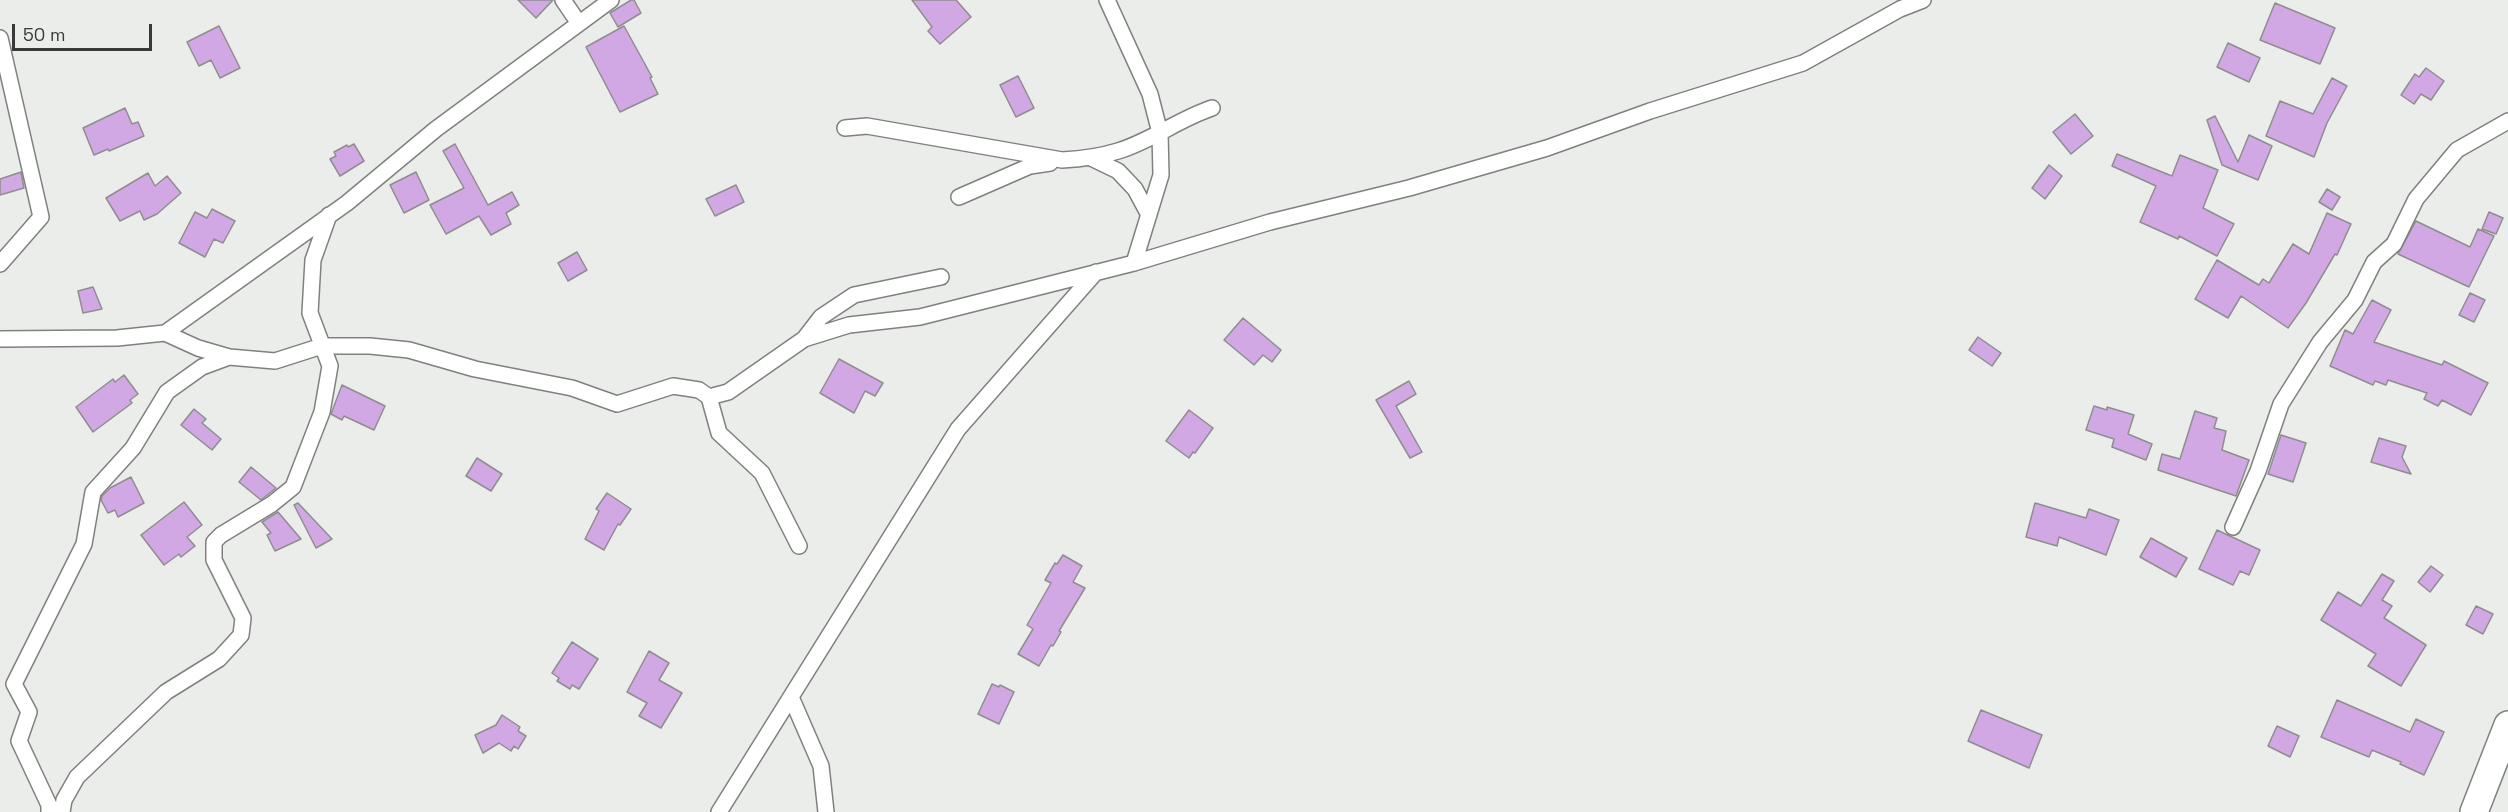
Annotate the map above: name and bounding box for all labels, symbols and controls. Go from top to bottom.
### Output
scale bar [15,12,154,50]
text: 50 m [23,23,65,46]

